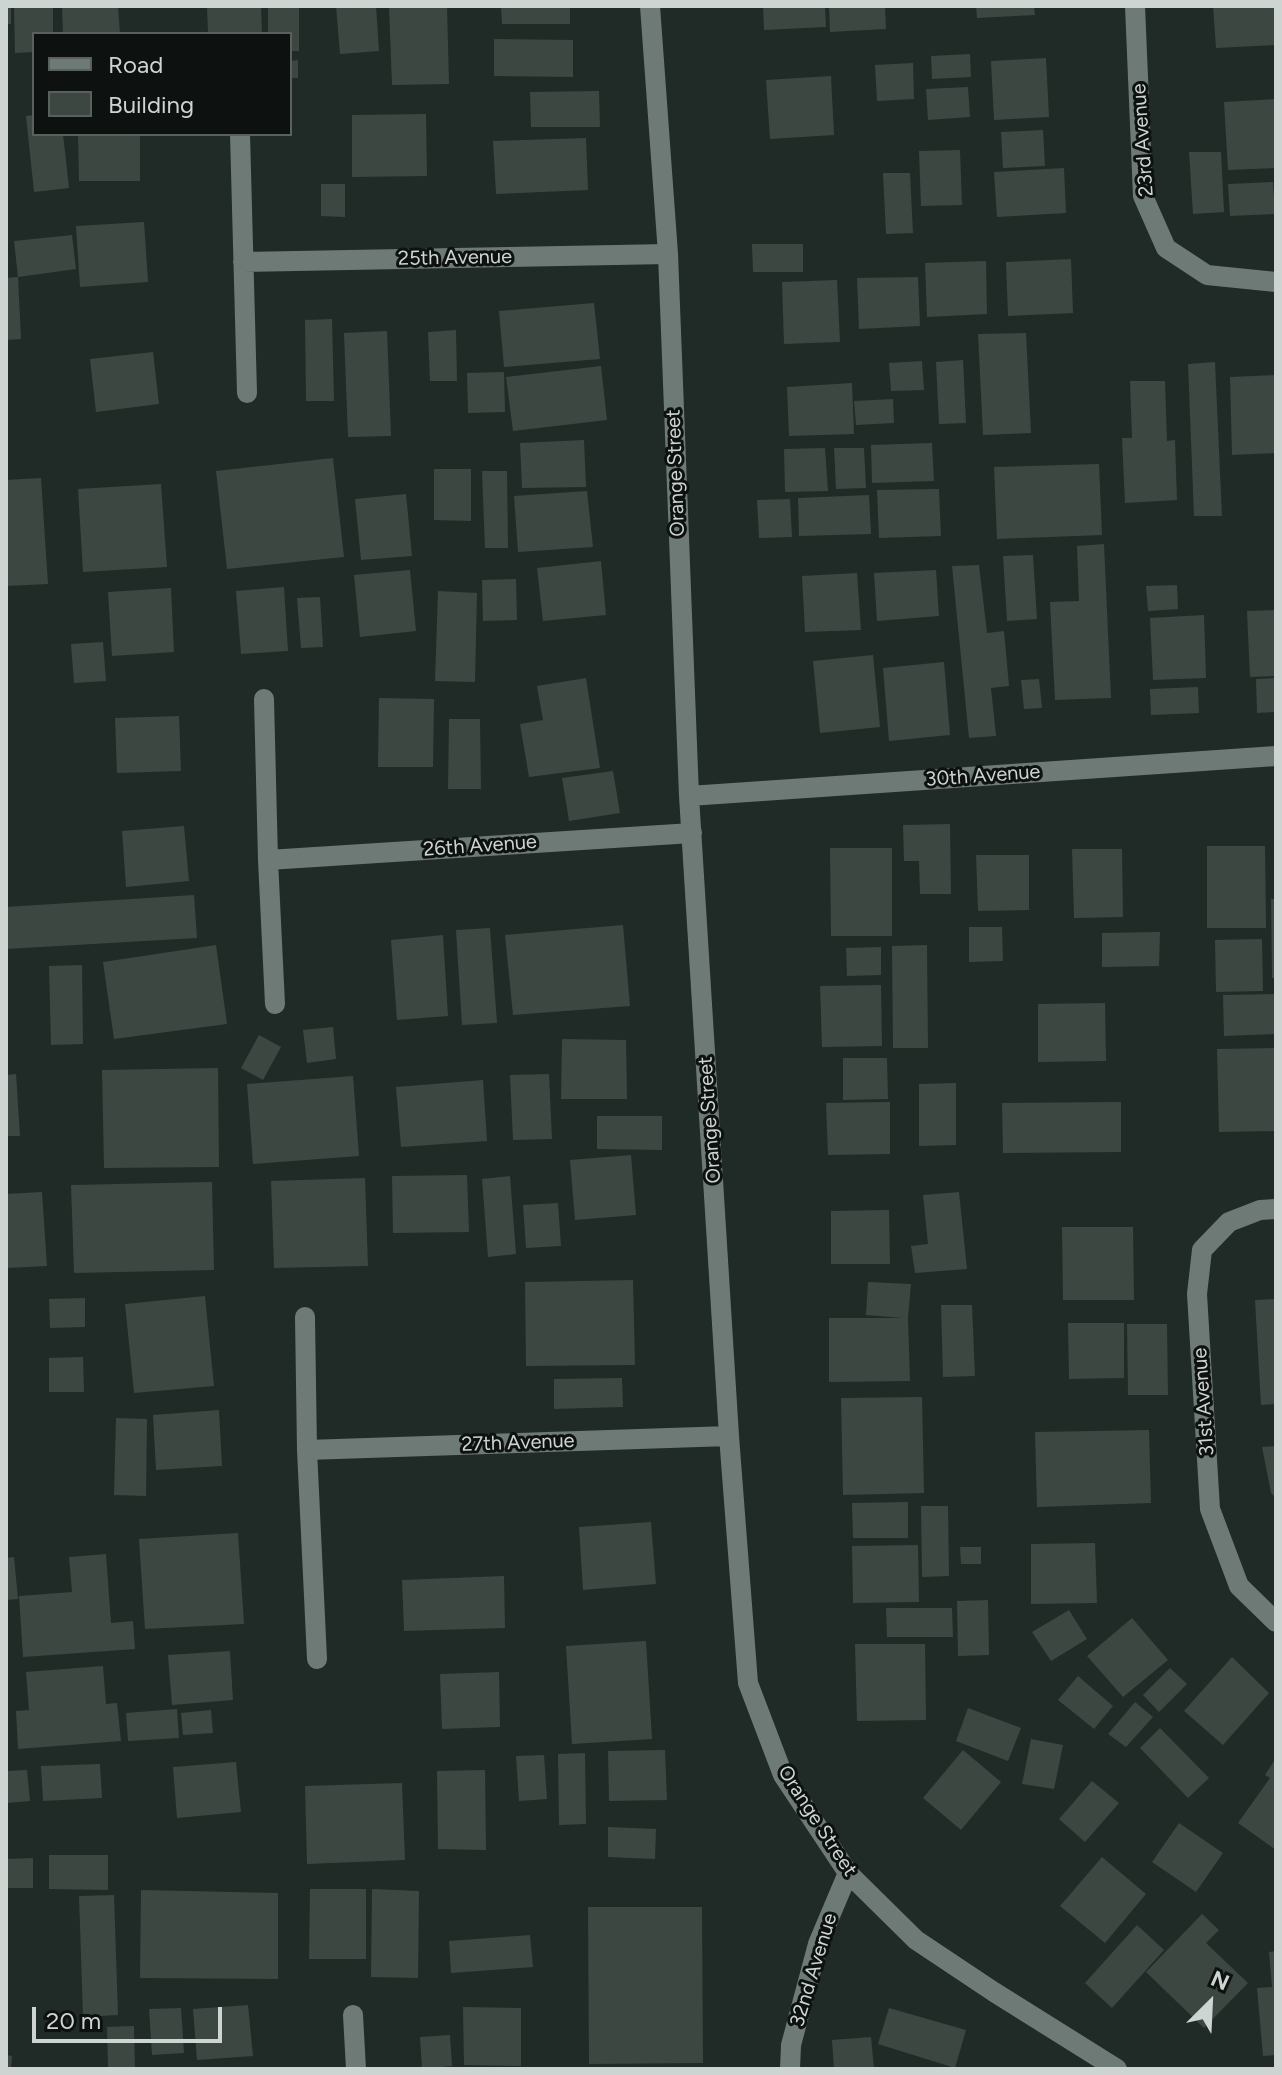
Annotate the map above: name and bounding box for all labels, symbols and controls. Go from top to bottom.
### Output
legend [32,32,292,136]
text: Road [108,50,163,79]
street label: 23rd Avenue [1127,83,1159,197]
text: Building [108,90,194,119]
street label: 25th Avenue [398,245,512,271]
street label: Orange Street [662,409,690,537]
street label: 30th Avenue [925,760,1041,792]
street label: 26th Avenue [422,830,538,862]
street label: Orange Street [694,1056,726,1184]
street label: 31st Avenue [1188,1347,1220,1457]
street label: 27th Avenue [461,1429,575,1457]
street label: Orange Street [772,1761,862,1881]
street label: 32nd Avenue [785,1910,843,2030]
north arrow [1170,1963,1250,2043]
text: N [1207,1965,1233,1996]
scale bar [36,1991,226,2041]
text: 20 m [46,2006,101,2035]

